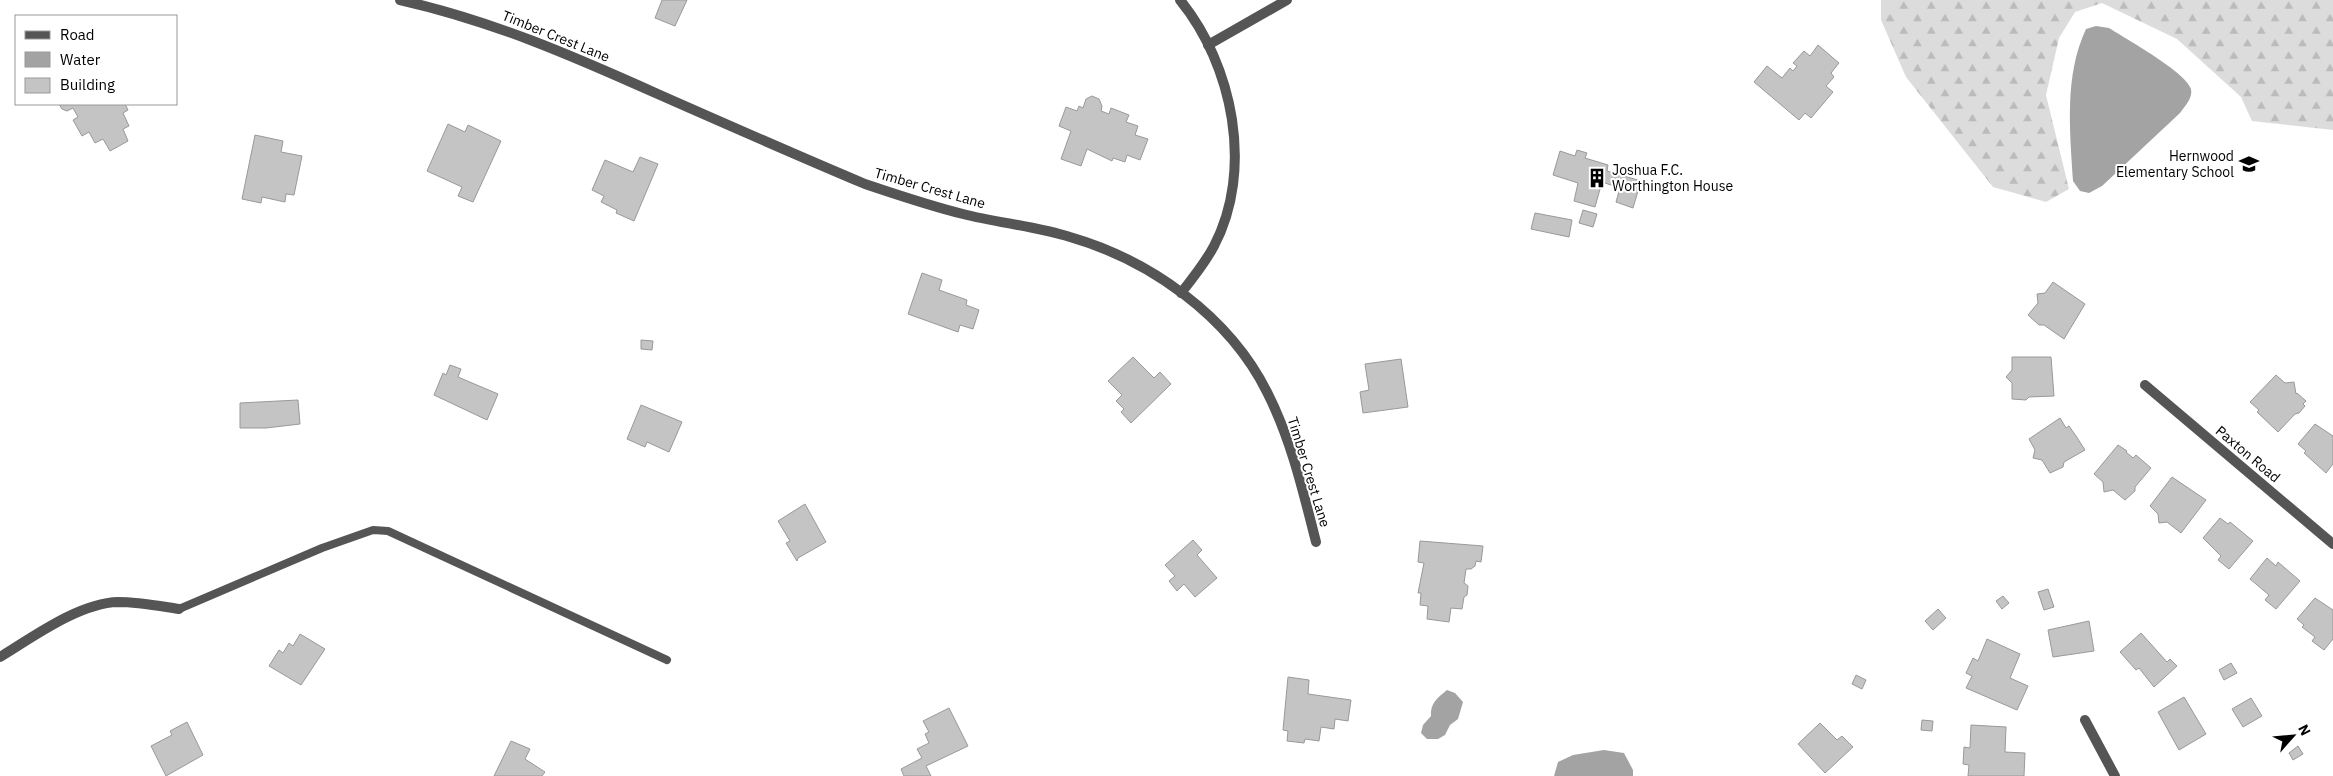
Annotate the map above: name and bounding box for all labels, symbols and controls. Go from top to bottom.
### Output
street label: Timber Crest Lane [500,6,613,66]
legend [15,15,178,105]
text: Road [60,25,95,44]
text: Water [60,50,101,69]
text: Building [60,75,115,94]
place label: Hernwood Elementary School [2116,147,2234,181]
school or university icon: Hernwood Elementary School [2238,153,2260,175]
place label: Joshua F.C. Worthington House [1612,161,1733,195]
street label: Timber Crest Lane [872,164,988,213]
building icon: Joshua F.C. Worthington House [1586,167,1608,189]
street label: Timber Crest Lane [1284,415,1334,530]
street label: Paxton Road [2212,422,2284,486]
north arrow [2268,711,2318,761]
text: N [2294,721,2315,739]

